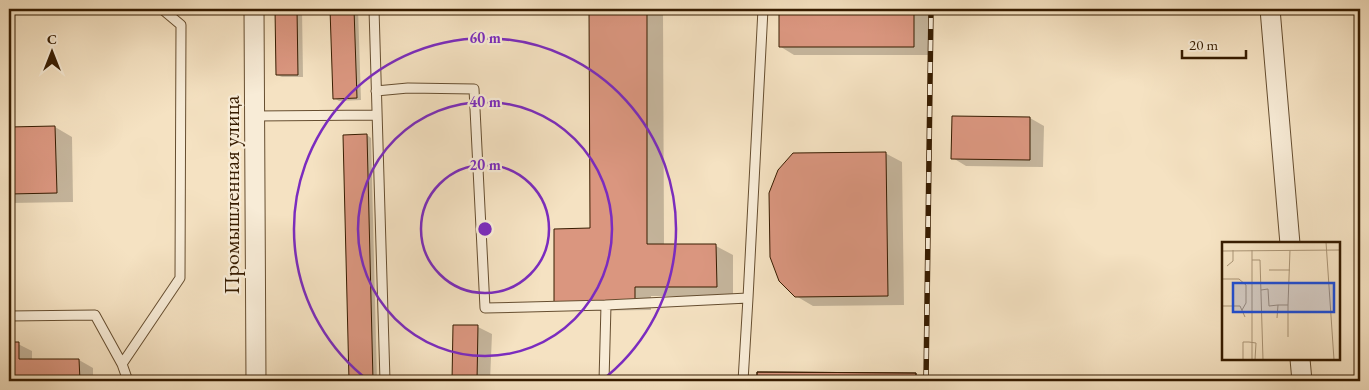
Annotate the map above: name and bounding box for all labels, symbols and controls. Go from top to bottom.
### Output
north arrow [28,28,78,78]
text: 60 m [469,28,501,47]
scale bar [1182,28,1245,60]
text: С [47,30,57,48]
text: 20 m [1189,35,1218,54]
text: 40 m [469,92,501,111]
street label: Промышленная улица [217,95,246,295]
text: 20 m [469,155,501,174]
centre of rings [476,220,494,238]
inset map [1222,242,1339,360]

